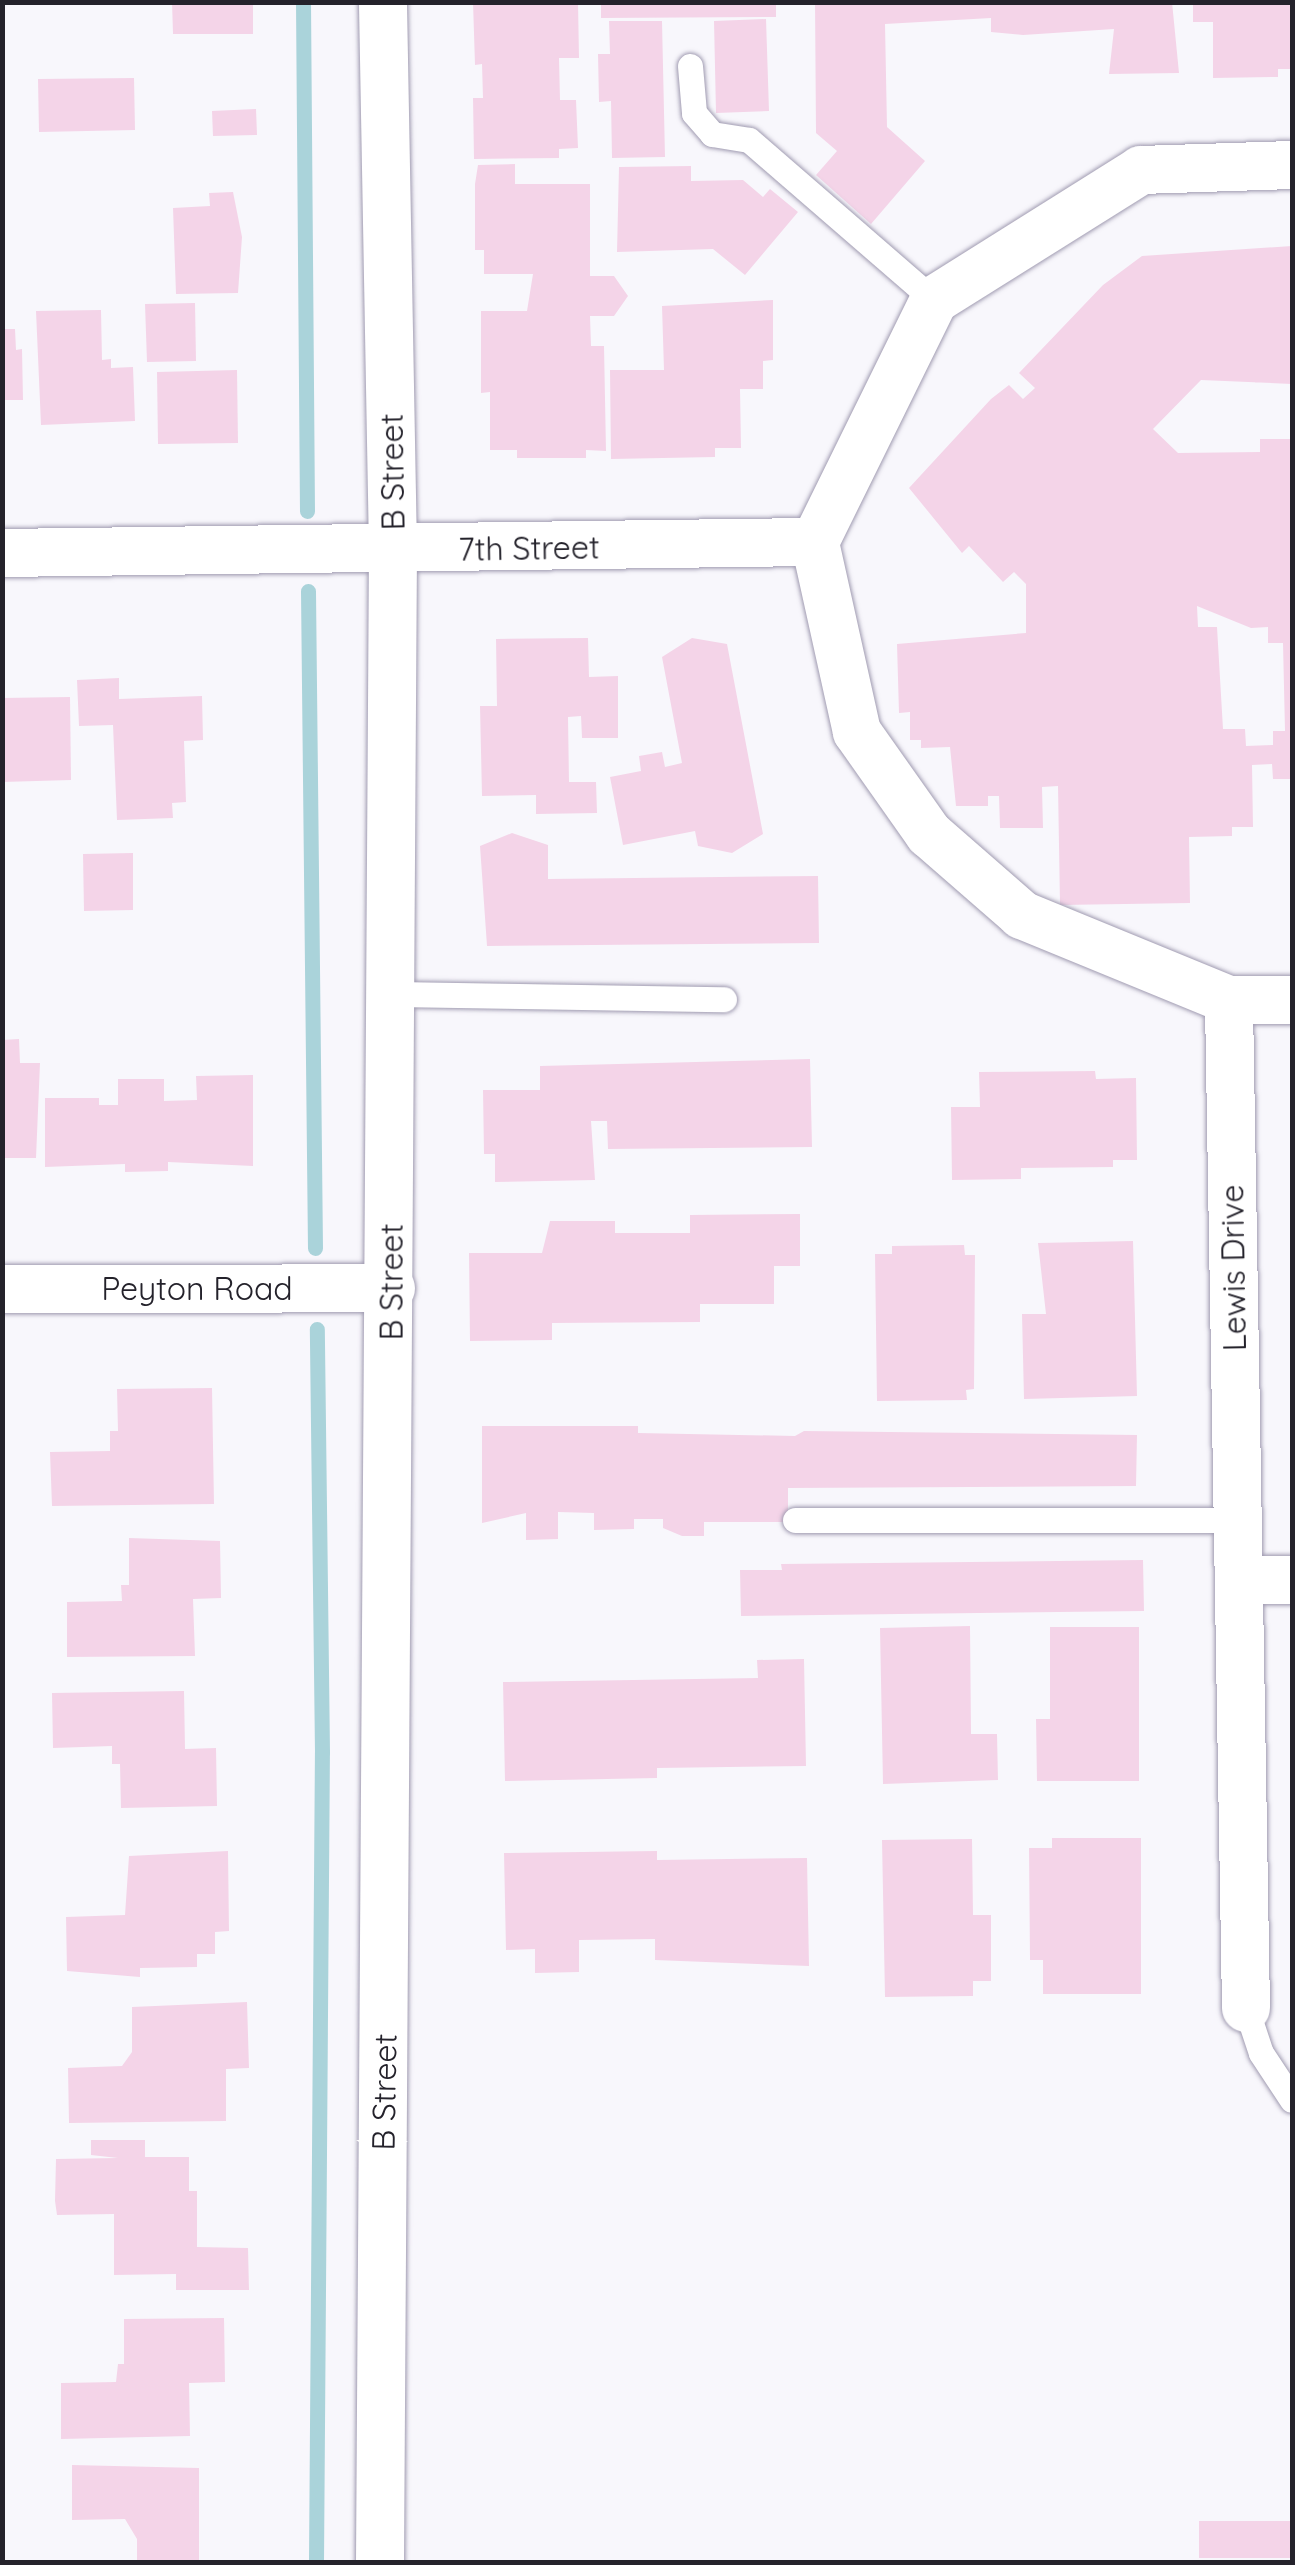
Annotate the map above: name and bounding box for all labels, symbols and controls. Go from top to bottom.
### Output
street label: B Street [372,413,412,531]
street label: 7th Street [458,528,600,568]
street label: Lewis Drive [1212,1184,1254,1352]
street label: B Street [372,1223,410,1341]
street label: Peyton Road [101,1269,293,1307]
street label: B Street [364,2033,404,2151]

